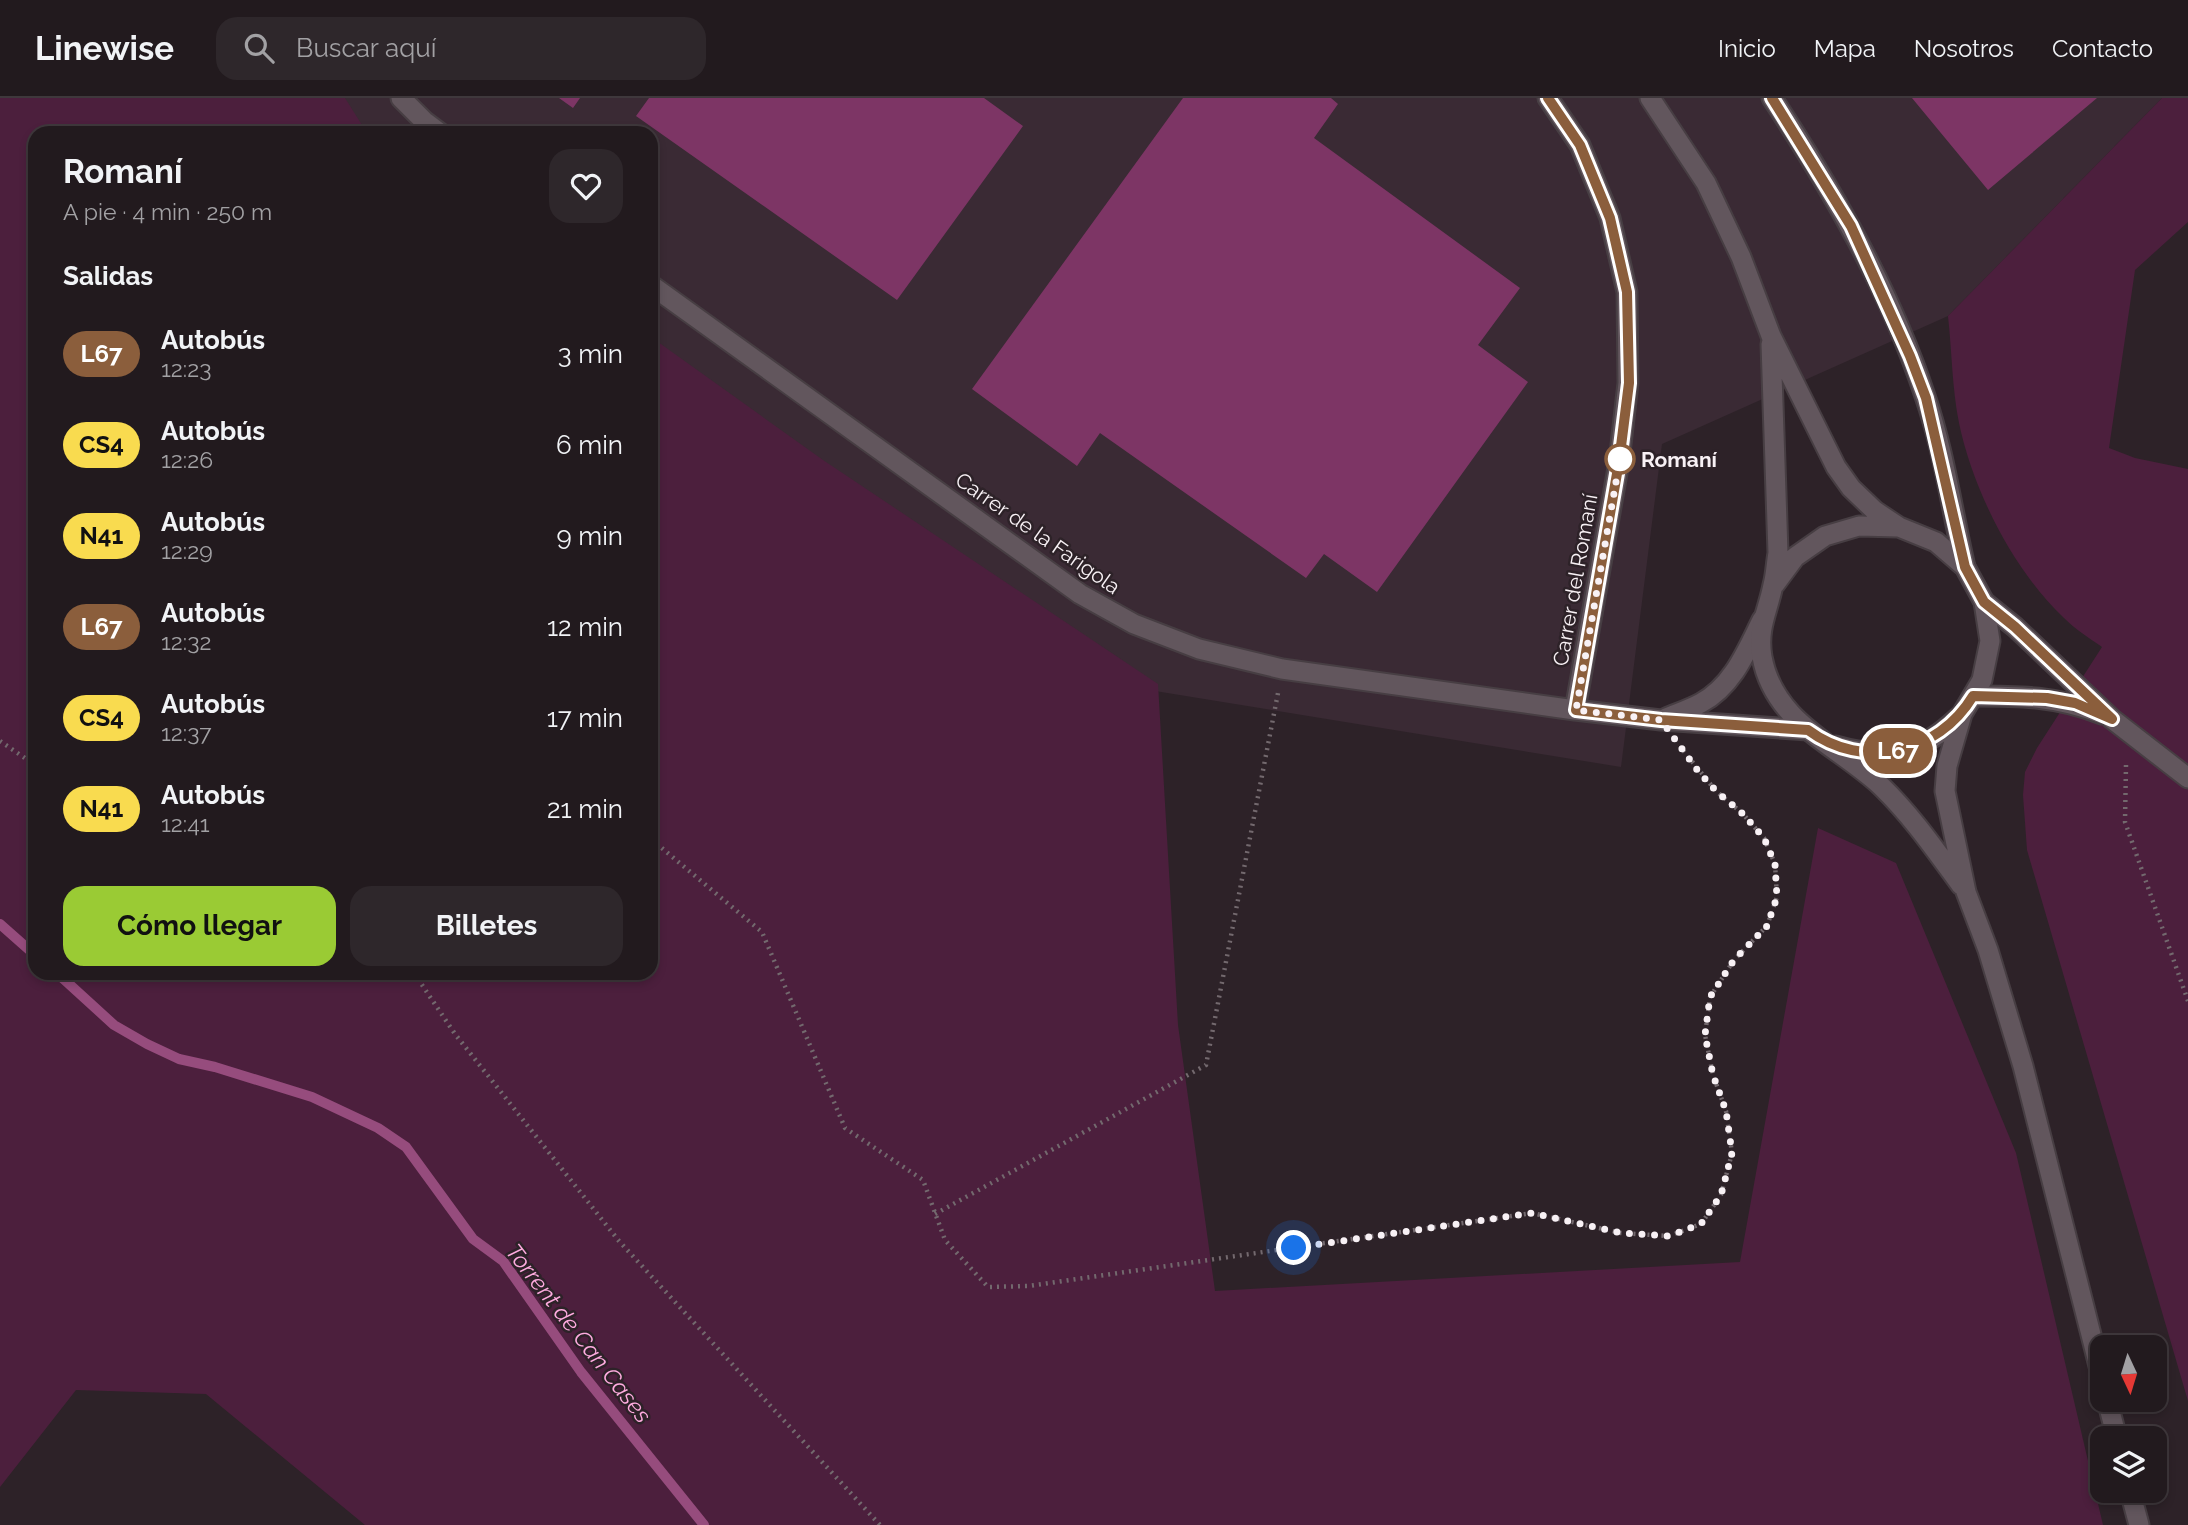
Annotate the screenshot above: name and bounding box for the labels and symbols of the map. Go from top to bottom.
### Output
marker: Romaní [1605,444,1635,474]
place label: Romaní [1641,447,1718,472]
street label: Carrer de la Farigola [951,467,1125,599]
street label: Carrer del Romaní [1548,492,1602,668]
line badge: L67 [1858,728,1938,774]
your location [1276,1230,1311,1265]
water label: Torrent de Can Cases [501,1238,657,1428]
north arrow [2090,1335,2166,1412]

